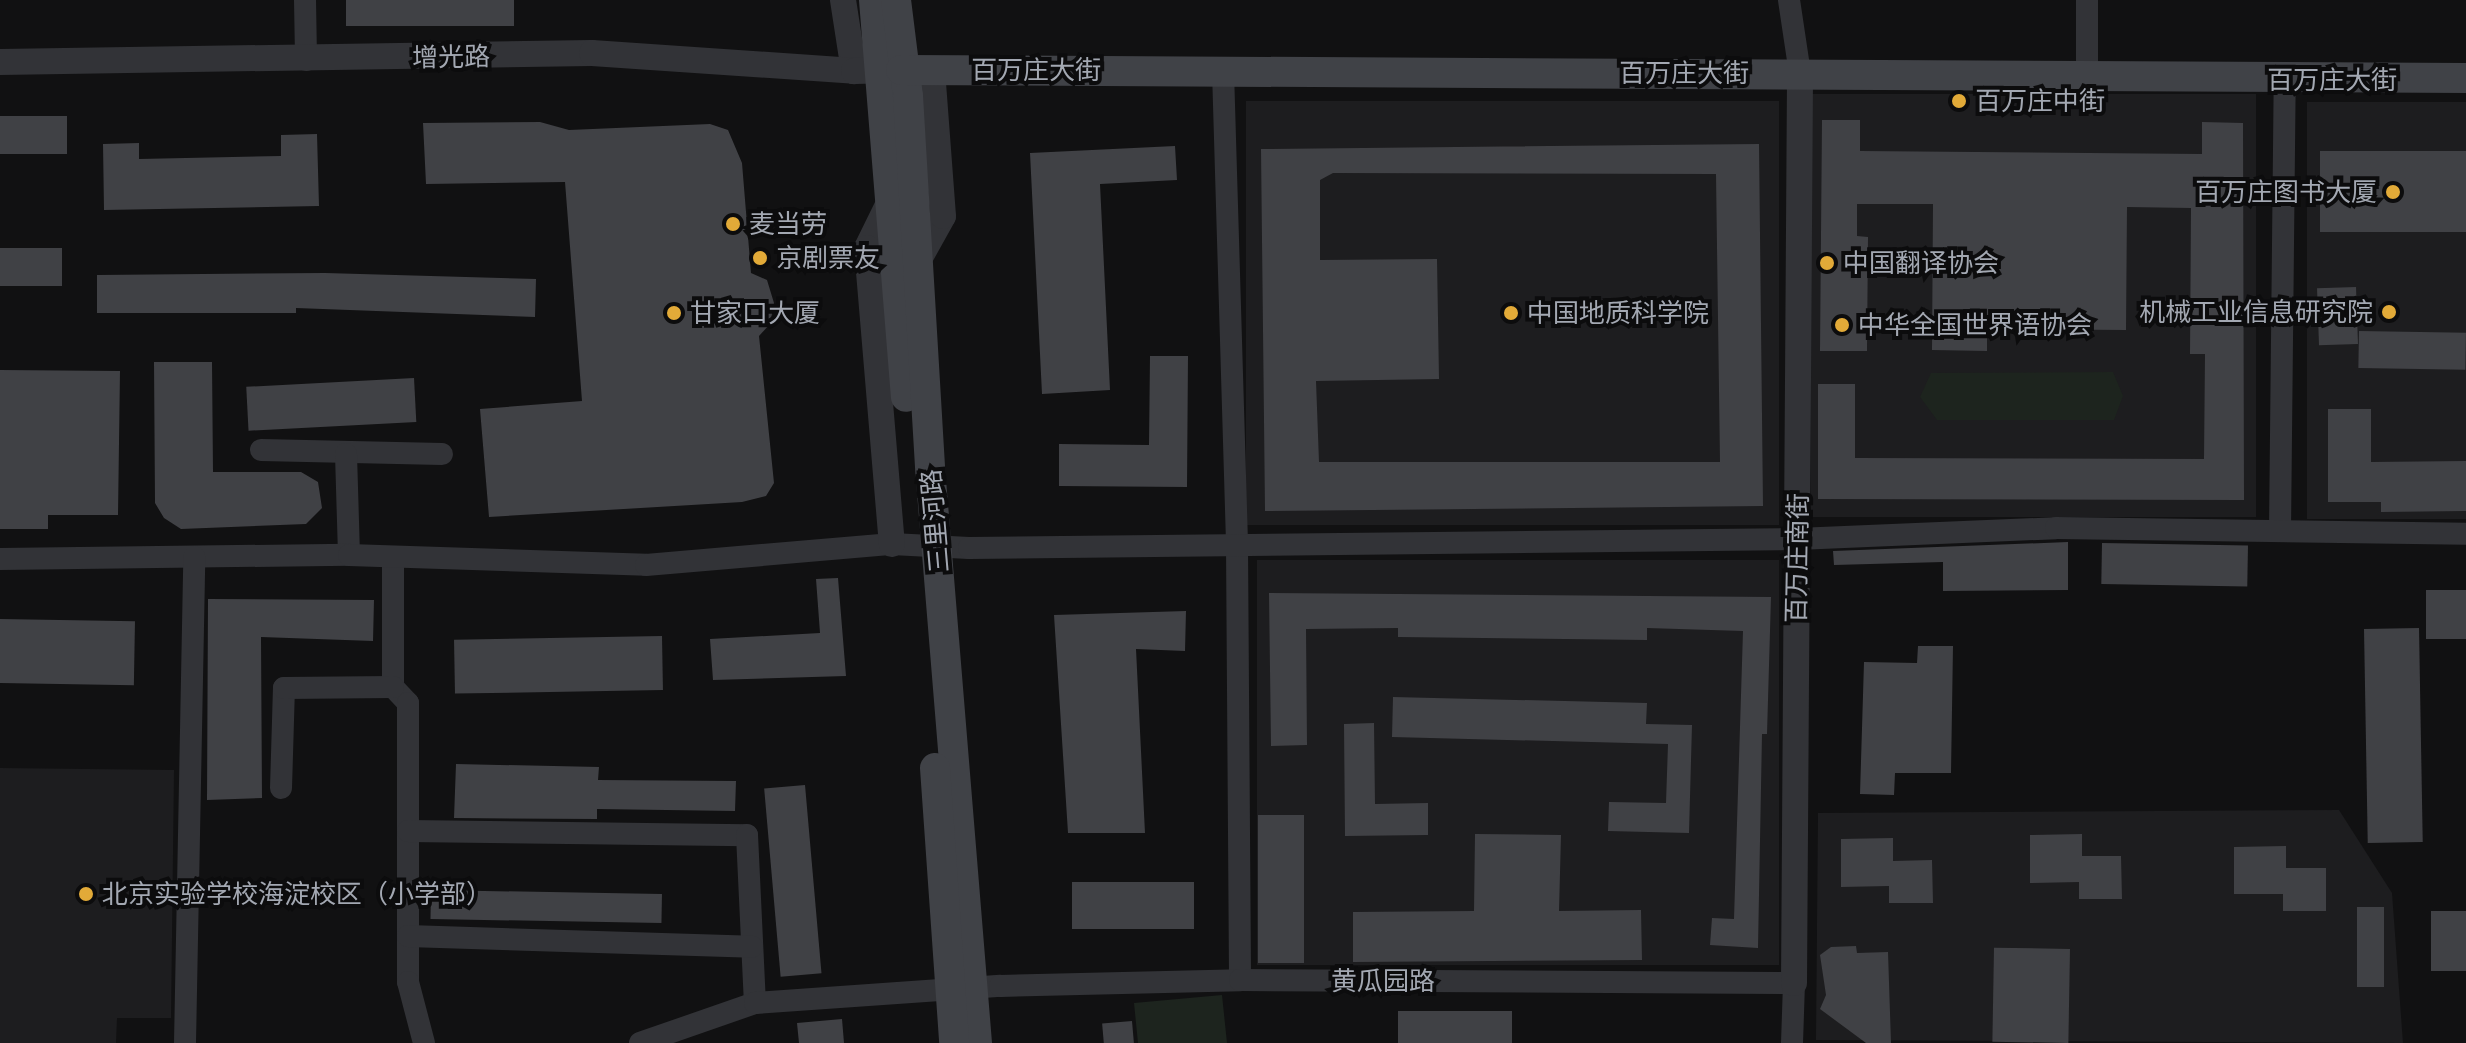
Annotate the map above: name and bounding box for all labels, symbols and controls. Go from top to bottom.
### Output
street label: 增光路 [412,41,490,73]
street label: 百万庄大街 [971,54,1101,86]
street label: 百万庄大街 [1619,57,1749,89]
street label: 百万庄大街 [2267,64,2397,96]
place label: 百万庄中街 [1975,85,2105,117]
marker: 百万庄中街 [1950,92,1968,110]
place label: 百万庄图书大厦 [2195,176,2377,208]
marker: 百万庄图书大厦 [2384,183,2402,201]
place label: 麦当劳 [749,208,827,240]
marker: 麦当劳 [724,215,742,233]
place label: 京剧票友 [776,242,880,274]
place label: 中国翻译协会 [1843,247,1999,279]
marker: 京剧票友 [751,249,769,267]
marker: 中国翻译协会 [1818,254,1836,272]
place label: 机械工业信息研究院 [2139,296,2373,328]
place label: 甘家口大厦 [690,297,820,329]
place label: 中国地质科学院 [1527,297,1709,329]
marker: 机械工业信息研究院 [2380,303,2398,321]
marker: 甘家口大厦 [665,304,683,322]
marker: 中国地质科学院 [1502,304,1520,322]
place label: 中华全国世界语协会 [1858,309,2092,341]
marker: 中华全国世界语协会 [1833,316,1851,334]
street label: 三里河路 [915,468,955,574]
street label: 百万庄南街 [1780,493,1814,623]
place label: 北京实验学校海淀校区（小学部） [102,878,492,910]
marker: 北京实验学校海淀校区（小学部） [77,885,95,903]
street label: 黄瓜园路 [1331,965,1435,997]

